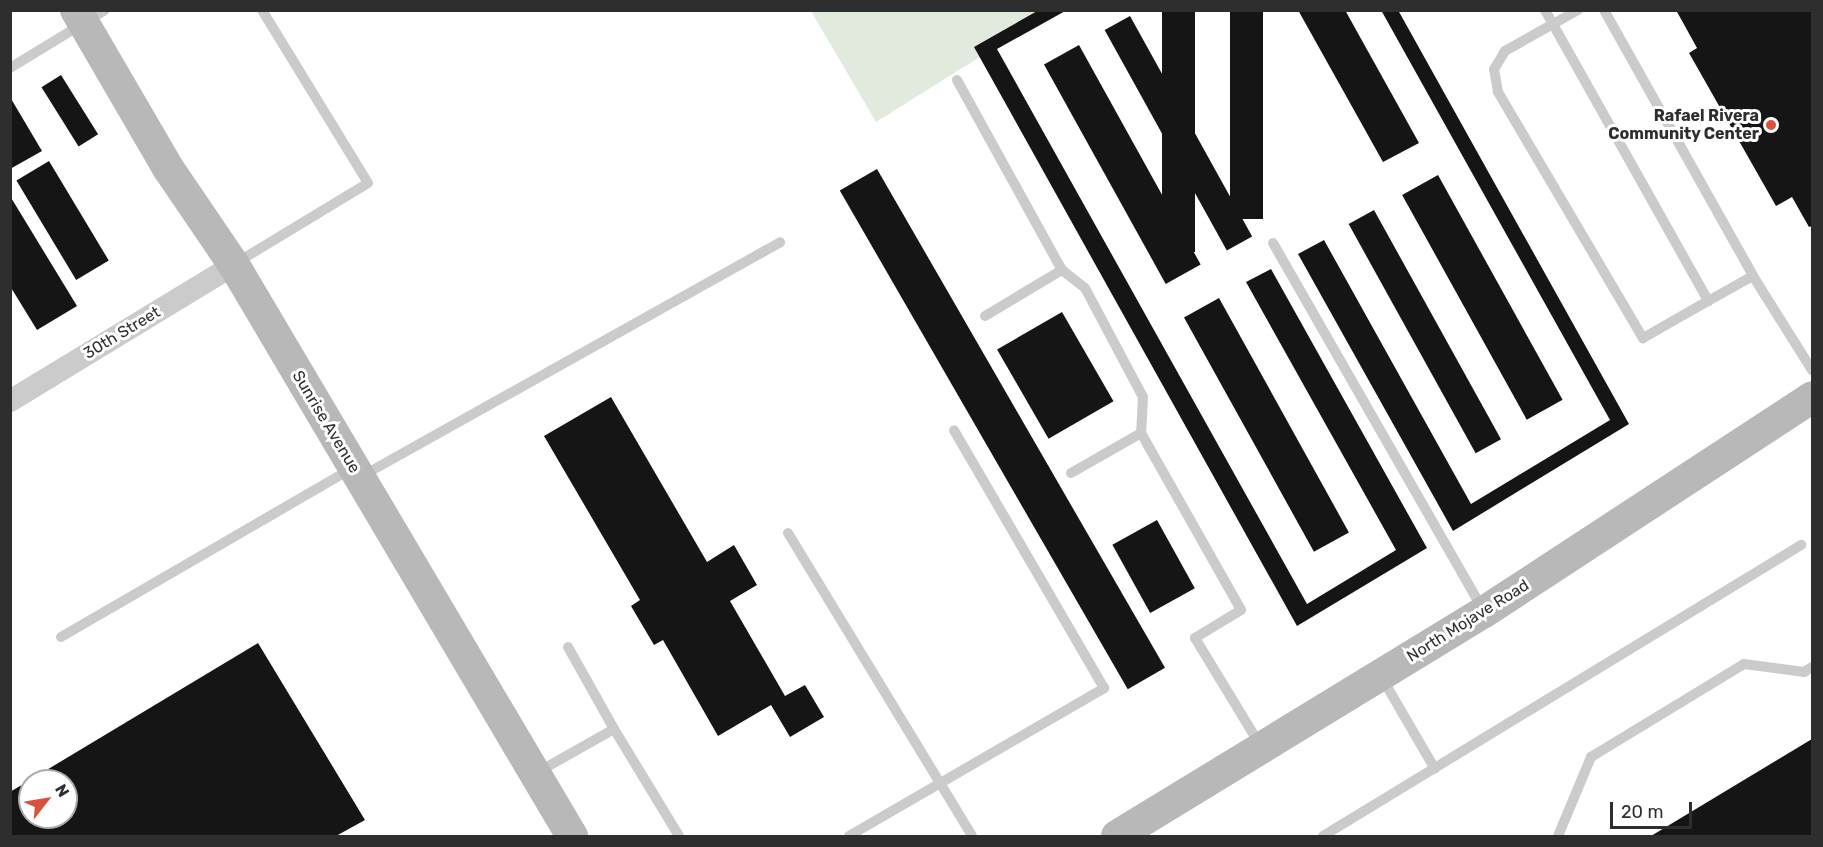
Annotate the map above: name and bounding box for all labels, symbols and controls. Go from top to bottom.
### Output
place label: Rafael Rivera Community Center [1608,106,1759,144]
marker: Rafael Rivera Community Center [1764,118,1778,132]
street label: 30th Street [80,303,164,363]
street label: Sunrise Avenue [288,367,364,477]
street label: North Mojave Road [1403,576,1533,666]
north arrow [18,769,78,829]
text: N [51,781,73,800]
scale bar [1613,790,1696,828]
text: 20 m [1621,801,1663,823]

